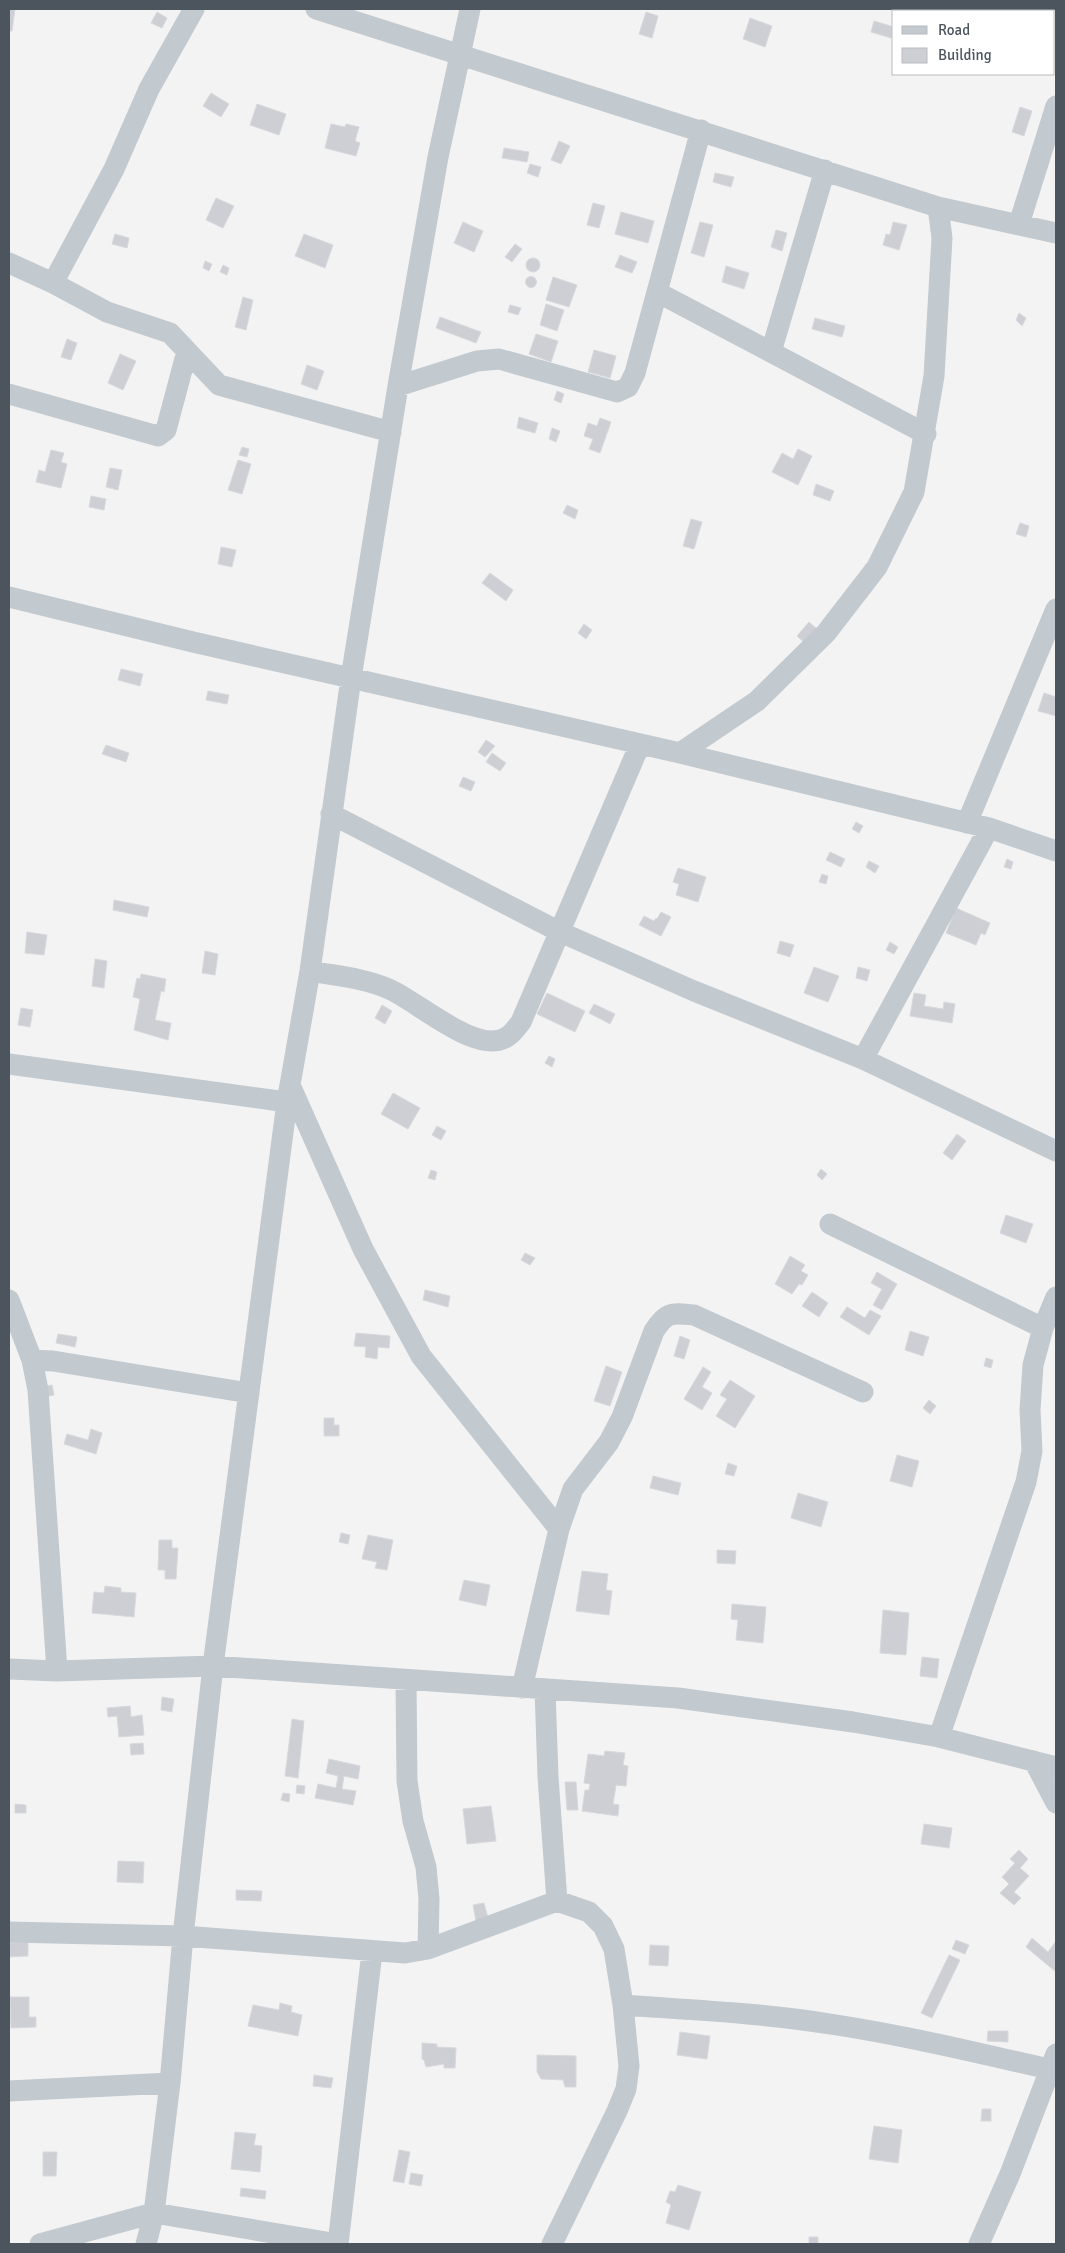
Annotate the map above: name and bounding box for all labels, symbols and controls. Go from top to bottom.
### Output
legend [892,10,1055,75]
text: Road [938,21,970,39]
text: Building [938,46,992,64]

